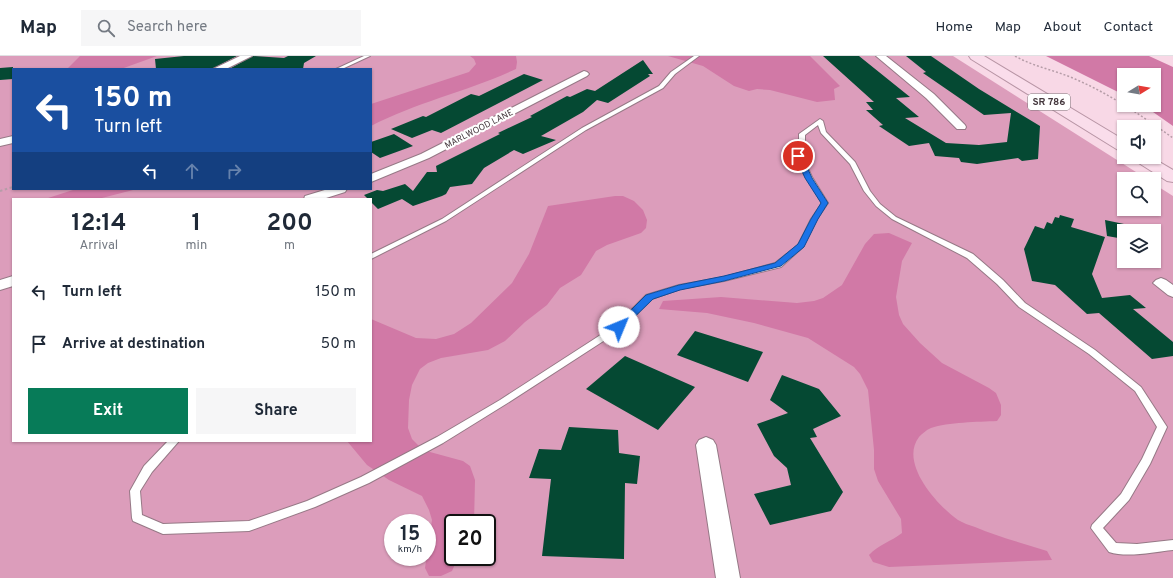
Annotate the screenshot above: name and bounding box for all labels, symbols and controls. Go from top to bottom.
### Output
search box [81,10,361,46]
text: Map [20,16,57,40]
icon: search [95,17,117,39]
text: Search here [127,18,207,37]
text: Home [936,19,973,36]
text: Map [995,19,1021,36]
text: About [1043,19,1082,36]
text: Contact [1104,19,1153,36]
north arrow [1117,68,1161,112]
map controls [1117,68,1161,268]
text: 150 m [94,81,172,117]
icon: left [28,84,80,136]
road number: SR 786 [1028,94,1070,110]
street label: MARLWOOD LANE [443,107,515,151]
text: Turn left [94,116,162,139]
button: sound [1117,120,1161,164]
pin [781,139,815,173]
icon: arrive [787,145,809,167]
icon: left [139,160,161,182]
icon: ahead [181,160,203,182]
icon: right [223,160,245,182]
button: search [1117,172,1161,216]
text: 12:14 [71,209,126,239]
text: 1 [192,209,201,239]
text: 200 [266,209,313,239]
button: layers [1117,224,1161,268]
text: Arrival [79,238,118,254]
text: min [186,238,207,254]
text: m [284,238,295,254]
icon: left [28,281,50,303]
text: Turn left [62,283,122,302]
text: 150 m [315,283,356,302]
position arrow [598,306,640,348]
icon: arrive [28,333,50,355]
text: Arrive at destination [62,335,205,354]
text: 50 m [321,335,356,354]
button: Exit [28,388,188,434]
button: Share [196,388,356,434]
speed limit sign: 20 [444,514,496,566]
text: 15 [400,522,420,548]
text: km/h [398,543,422,556]

